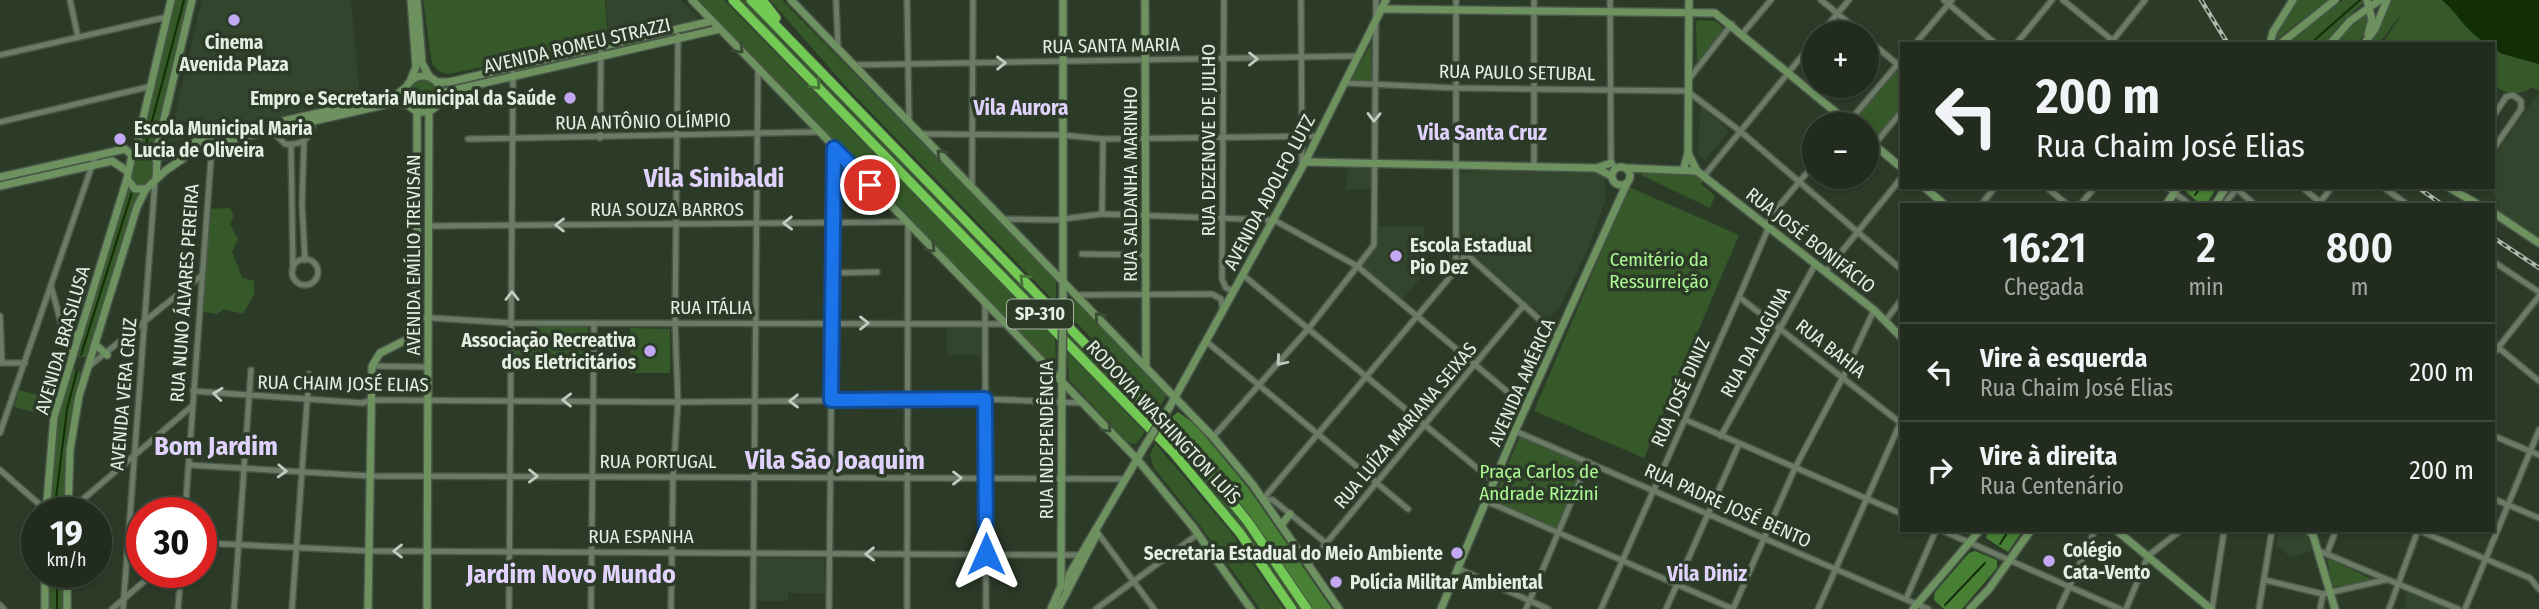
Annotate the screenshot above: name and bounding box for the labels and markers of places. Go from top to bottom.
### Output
marker: Cinema Avenida Plaza [226,12,242,28]
place label: Cinema Avenida Plaza [178,31,289,76]
place label: Empro e Secretaria Municipal da Saúde [250,87,556,110]
marker: Empro e Secretaria Municipal da Saúde [562,90,578,106]
place label: Escola Municipal Maria Lucia de Oliveira [134,117,312,162]
marker: Escola Municipal Maria Lucia de Oliveira [112,131,128,147]
pin [840,155,900,215]
place label: Escola Estadual Pio Dez [1410,234,1532,279]
marker: Escola Estadual Pio Dez [1388,248,1404,264]
place label: Associação Recreativa dos Eletricitários [460,329,637,374]
marker: Associação Recreativa dos Eletricitários [642,343,658,359]
place label: Colégio Cata-Vento [2063,539,2150,584]
place label: Secretaria Estadual do Meio Ambiente [1144,542,1443,565]
marker: Secretaria Estadual do Meio Ambiente [1449,545,1465,561]
marker: Colégio Cata-Vento [2041,553,2057,569]
place label: Polícia Militar Ambiental [1350,571,1544,594]
marker: Polícia Militar Ambiental [1328,574,1344,590]

